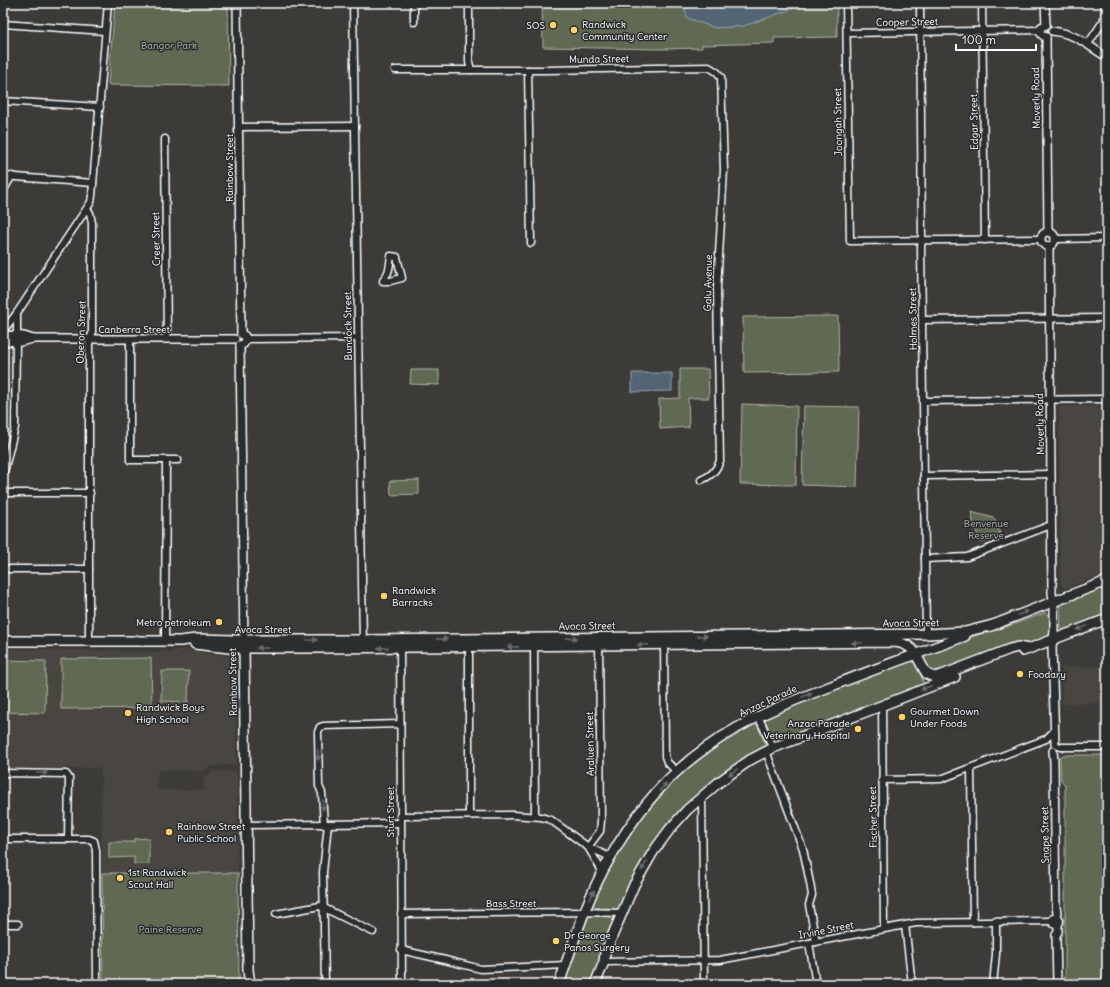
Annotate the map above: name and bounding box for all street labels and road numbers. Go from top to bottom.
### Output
street label: Cooper Street [876,15,939,29]
street label: Munda Street [569,52,630,66]
street label: Moverly Road [1029,67,1043,129]
street label: Joongah Street [831,87,845,156]
street label: Edgar Street [967,93,981,150]
street label: Rainbow Street [223,133,236,202]
street label: Creer Street [149,211,163,266]
street label: Galu Avenue [701,254,715,312]
street label: Holmes Street [906,287,920,351]
street label: Bundock Street [341,291,355,361]
street label: Oberon Street [73,300,89,364]
street label: Canberra Street [98,323,170,336]
street label: Moverly Road [1033,393,1047,455]
street label: Avoca Street [883,616,940,630]
street label: Avoca Street [559,619,616,633]
street label: Avoca Street [235,623,292,636]
street label: Rainbow Street [226,647,240,716]
street label: Anzac Parade [737,682,799,720]
street label: Araluen Street [583,711,597,776]
street label: Fischer Street [866,785,880,848]
street label: Sturt Street [384,786,397,838]
street label: Snape Street [1038,806,1052,864]
street label: Bass Street [486,897,537,910]
street label: Irvine Street [797,918,855,942]

